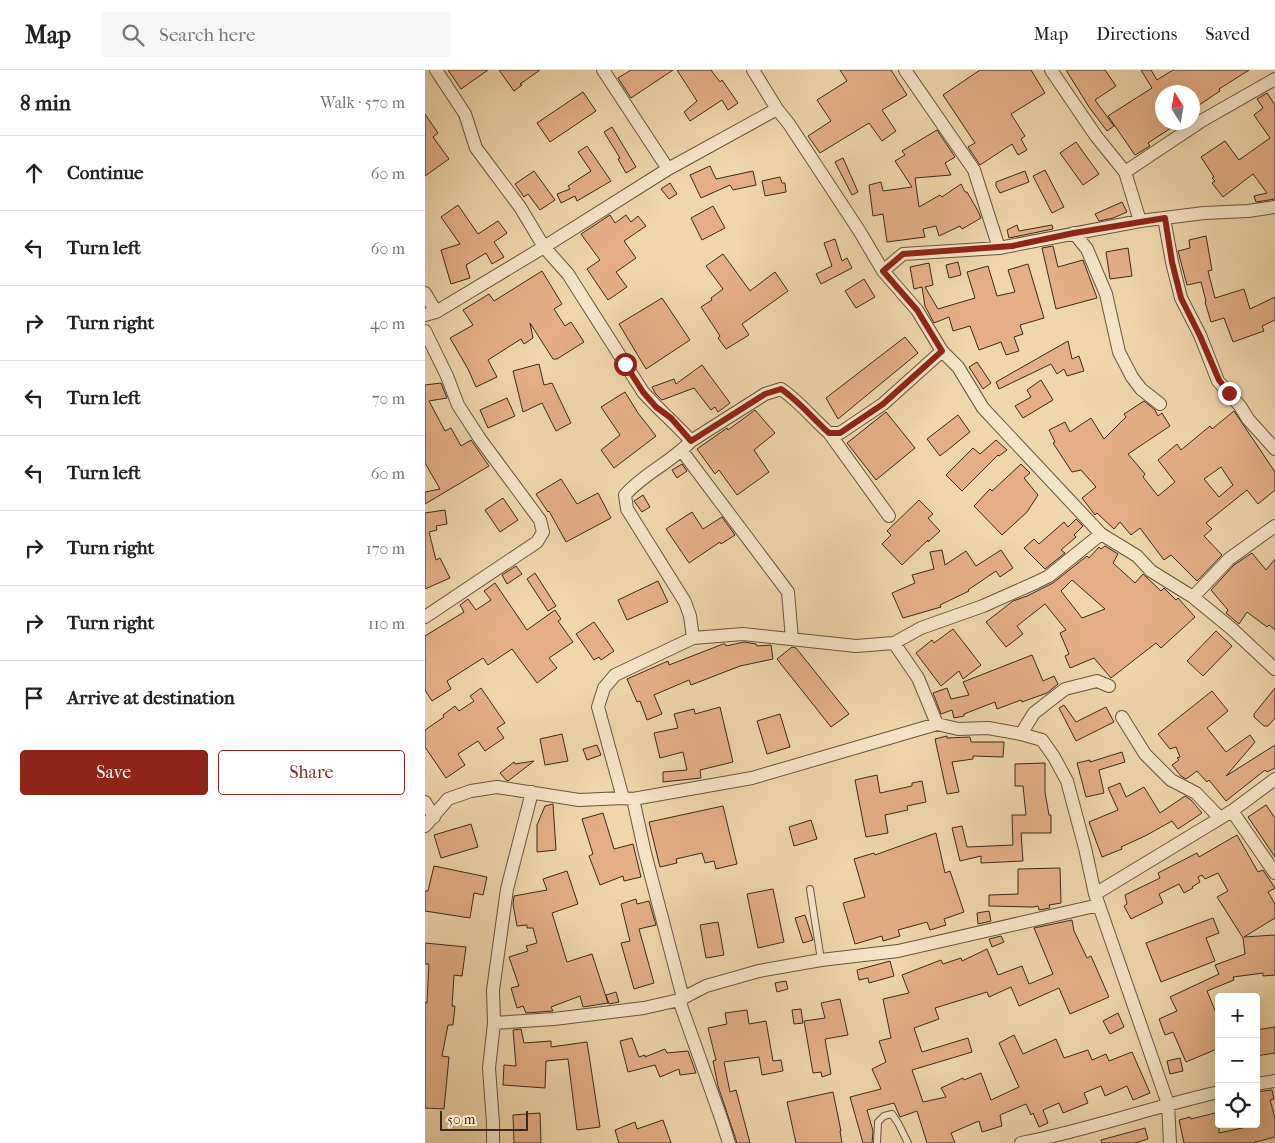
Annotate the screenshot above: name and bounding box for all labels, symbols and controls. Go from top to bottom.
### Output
search box [101,12,451,57]
text: Map [25,21,71,49]
icon: search [119,21,147,49]
text: Search here [159,24,255,46]
text: Map [1034,24,1068,45]
text: Directions [1096,24,1177,45]
text: Saved [1205,24,1250,45]
north arrow [1155,85,1200,130]
text: 8 min [20,91,71,115]
text: Walk · 570 m [320,93,405,112]
icon: ahead [20,159,48,187]
text: Continue [67,162,143,184]
text: 60 m [371,164,405,183]
icon: left [20,234,48,262]
text: Turn left [67,237,141,259]
text: 60 m [371,239,405,258]
icon: right [20,309,48,337]
text: Turn right [67,312,154,334]
text: 40 m [370,314,405,333]
route start [614,353,637,376]
route end [1218,382,1241,405]
icon: left [20,384,48,412]
text: Turn left [67,387,141,409]
text: 70 m [372,389,405,408]
icon: left [20,459,48,487]
text: Turn left [67,462,141,484]
text: 60 m [371,464,405,483]
icon: right [20,534,48,562]
text: Turn right [67,537,154,559]
text: 170 m [366,539,405,558]
icon: right [20,609,48,637]
text: Turn right [67,612,154,634]
text: 110 m [368,614,405,633]
icon: arrive [20,684,48,712]
text: Arrive at destination [67,687,235,709]
button: Save [20,750,208,795]
button: Share [218,750,405,795]
map controls [1215,993,1260,1128]
button: + [1215,993,1260,1038]
button: − [1215,1038,1260,1083]
button: locate [1215,1083,1260,1128]
scale bar [440,1108,527,1131]
text: 50 m [447,1111,475,1128]

